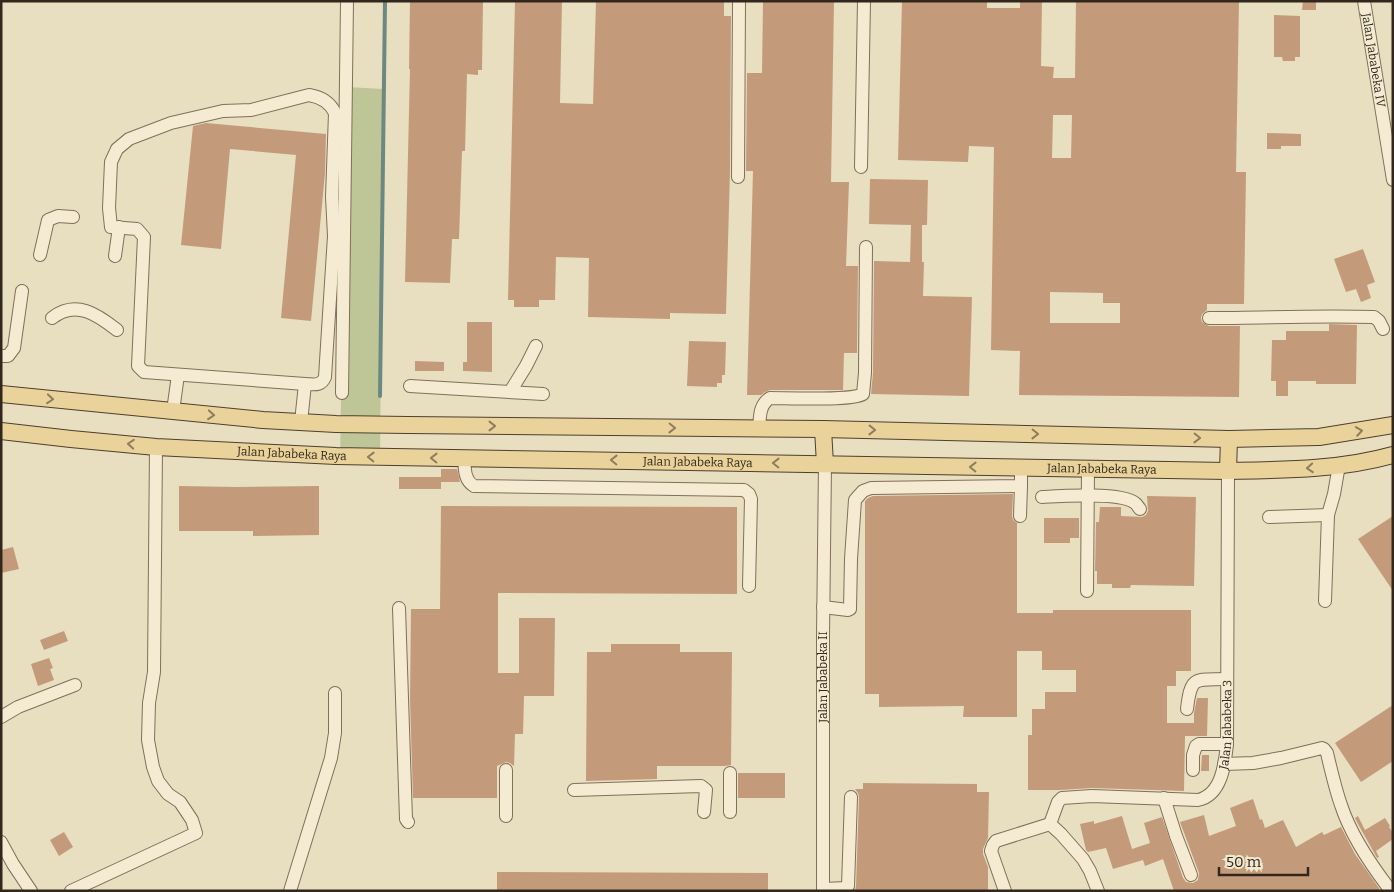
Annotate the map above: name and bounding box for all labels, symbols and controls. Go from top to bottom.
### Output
street label: Jalan Jababeka IV [1359,11,1388,109]
one-way arrow [46,393,54,404]
one-way arrow [208,409,216,420]
one-way arrow [488,421,496,431]
one-way arrow [668,423,676,433]
one-way arrow [868,425,876,436]
one-way arrow [1355,426,1363,436]
one-way arrow [1031,429,1039,439]
one-way arrow [1194,433,1201,443]
one-way arrow [126,439,134,450]
street label: Jalan Jababeka Raya [236,444,347,463]
one-way arrow [367,452,374,462]
one-way arrow [430,453,438,463]
street label: Jalan Jababeka Raya [642,454,753,470]
one-way arrow [610,455,618,466]
one-way arrow [772,458,780,468]
one-way arrow [969,461,977,472]
street label: Jalan Jababeka Raya [1046,461,1157,477]
one-way arrow [1306,462,1314,473]
street label: Jalan Jababeka II [816,631,830,724]
street label: Jalan Jababeka 3 [1216,680,1234,772]
scale bar [1219,844,1308,876]
text: 50 m [1226,853,1262,871]

